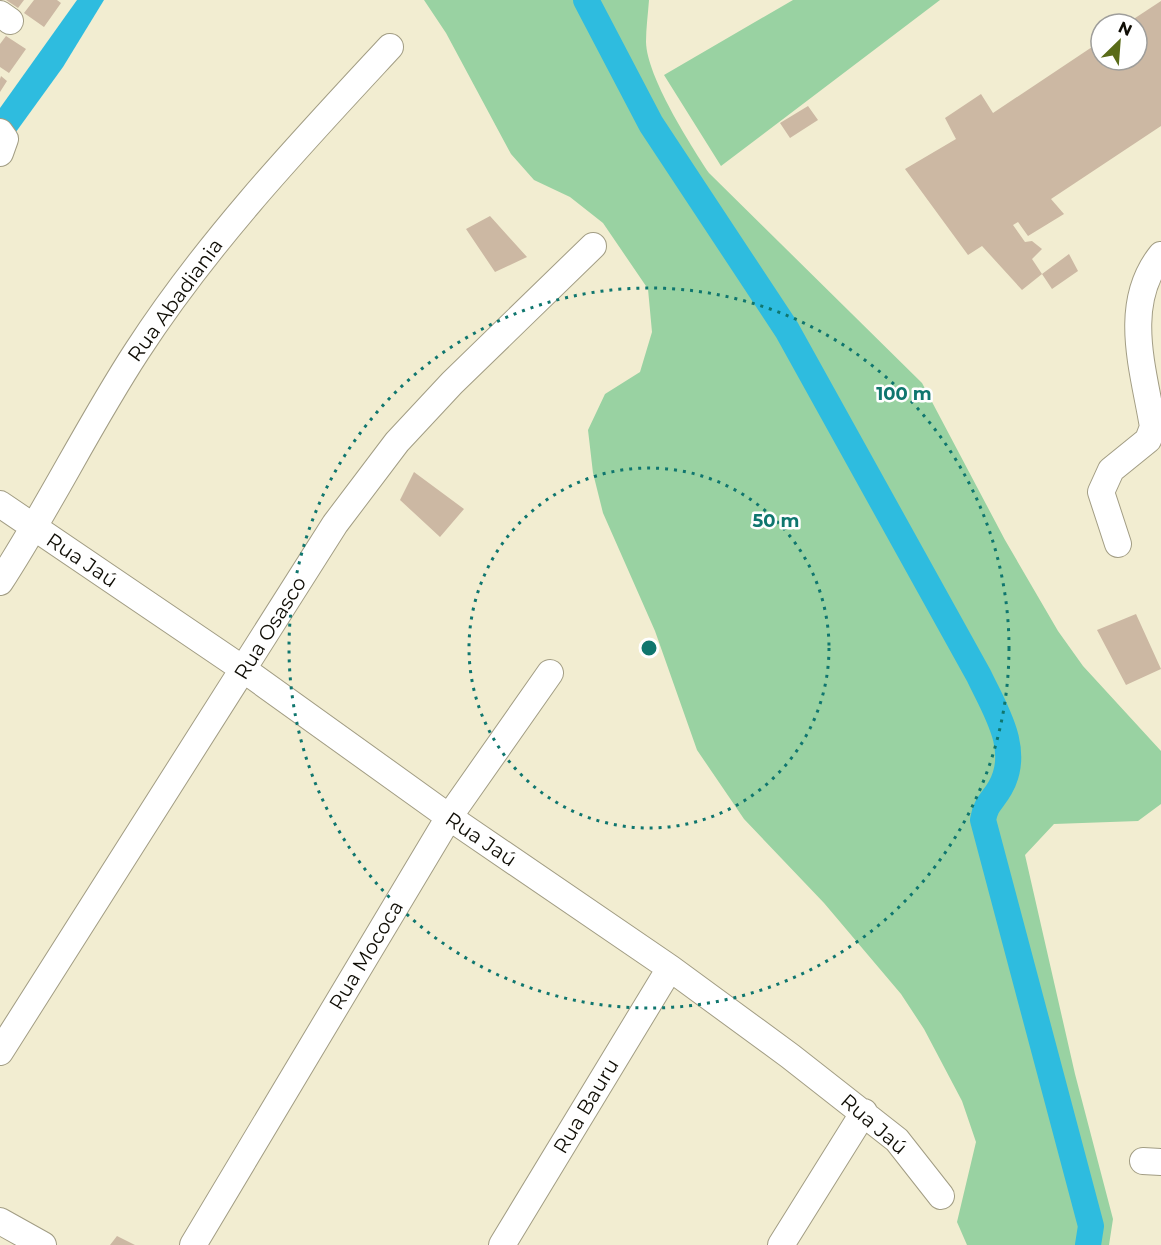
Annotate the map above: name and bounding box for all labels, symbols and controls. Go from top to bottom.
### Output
north arrow [1089,12,1149,72]
text: N [1115,18,1135,40]
street label: Rua Abadiania [122,234,228,366]
text: 100 m [876,383,932,405]
text: 50 m [753,510,799,532]
street label: Rua Jaú [42,528,122,592]
street label: Rua Osasco [229,572,311,684]
centre of rings [639,638,659,658]
street label: Rua Jaú [441,807,521,871]
street label: Rua Mococa [324,896,408,1014]
street label: Rua Bauru [548,1054,624,1158]
street label: Rua Jaú [836,1089,912,1159]

